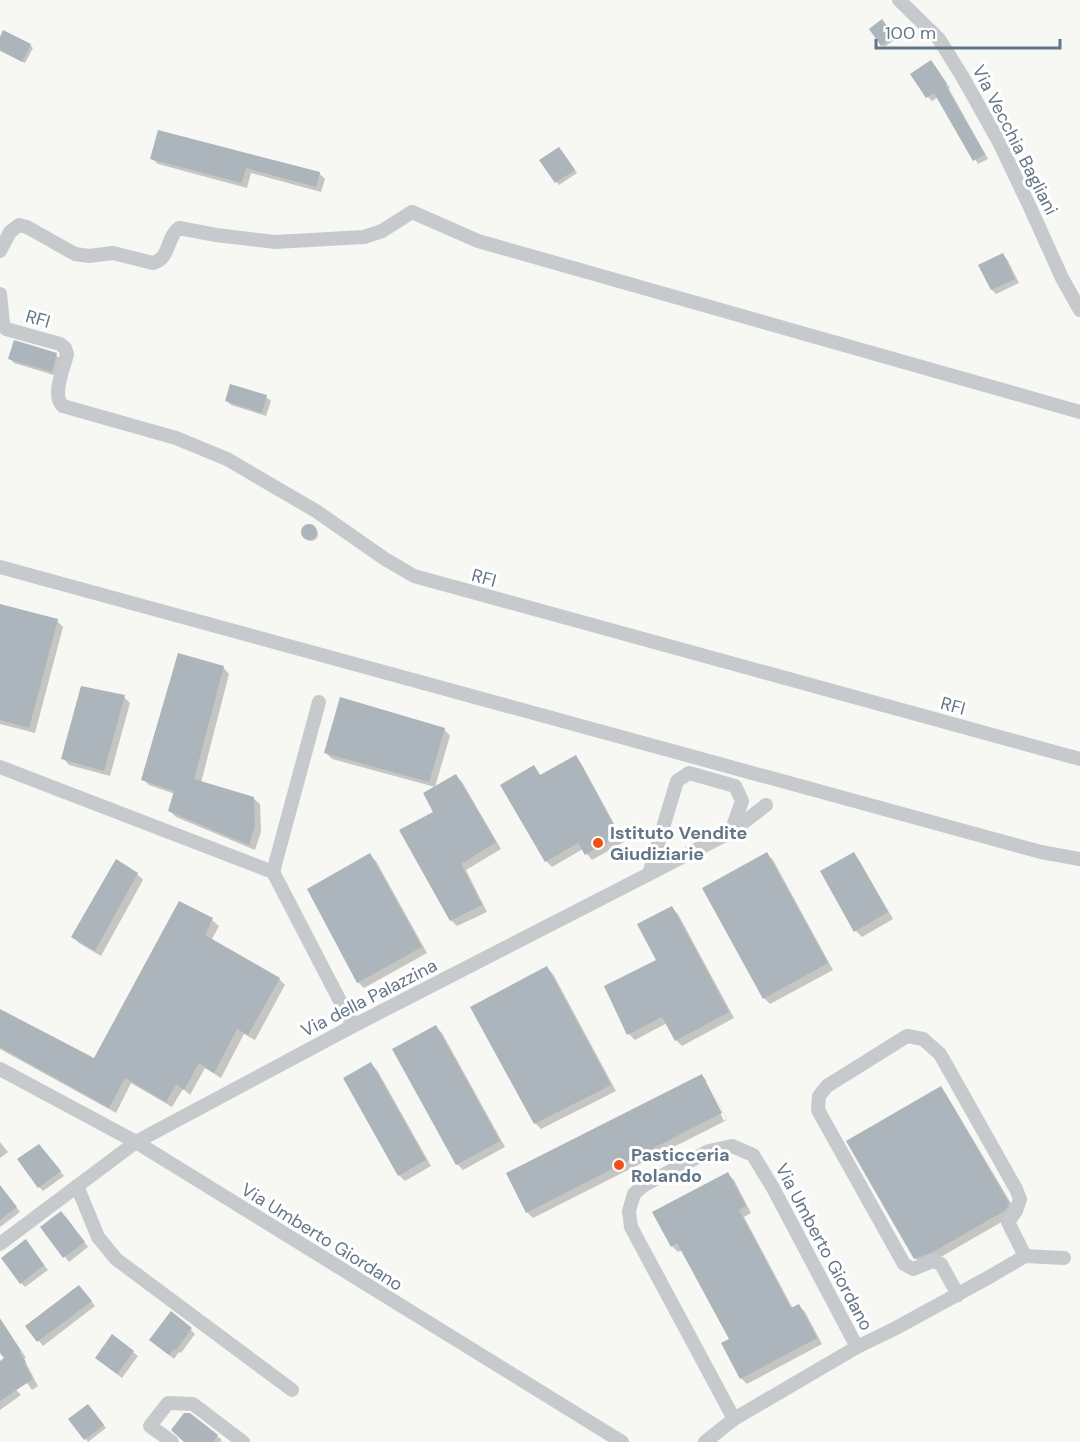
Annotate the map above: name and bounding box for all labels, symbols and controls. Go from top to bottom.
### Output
scale bar [876,12,1060,50]
text: 100 m [885,21,936,45]
street label: Via Vecchia Bagliani [967,61,1063,219]
street label: RFI [23,304,53,334]
street label: RFI [469,563,499,593]
street label: RFI [938,691,968,721]
place label: Istituto Vendite Giudiziarie [610,821,747,866]
marker: Istituto Vendite Giudiziarie [591,836,605,850]
street label: Via della Palazzina [297,953,441,1043]
place label: Pasticceria Rolando [631,1143,730,1188]
marker: Pasticceria Rolando [612,1158,626,1172]
street label: Via Umberto Giordano [770,1159,878,1335]
street label: Via Umberto Giordano [237,1177,407,1297]

